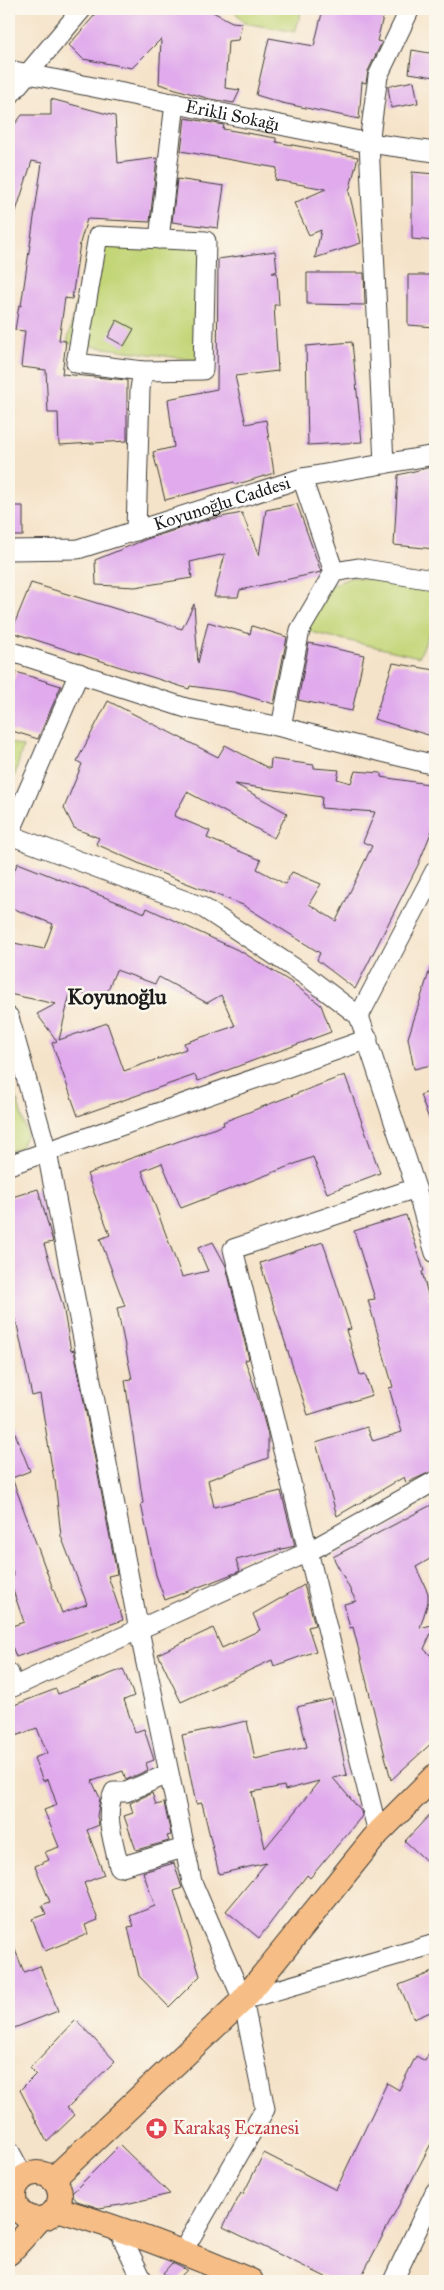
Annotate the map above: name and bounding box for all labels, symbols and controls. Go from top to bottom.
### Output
street label: Erikli Sokağı [183,95,281,136]
street label: Koyunoğlu Caddesi [151,471,293,535]
district label: Koyunoğlu [67,983,167,1010]
pharmacy icon: Karakaş Eczanesi [145,2116,169,2140]
place label: Karakaş Eczanesi [173,2117,299,2139]

